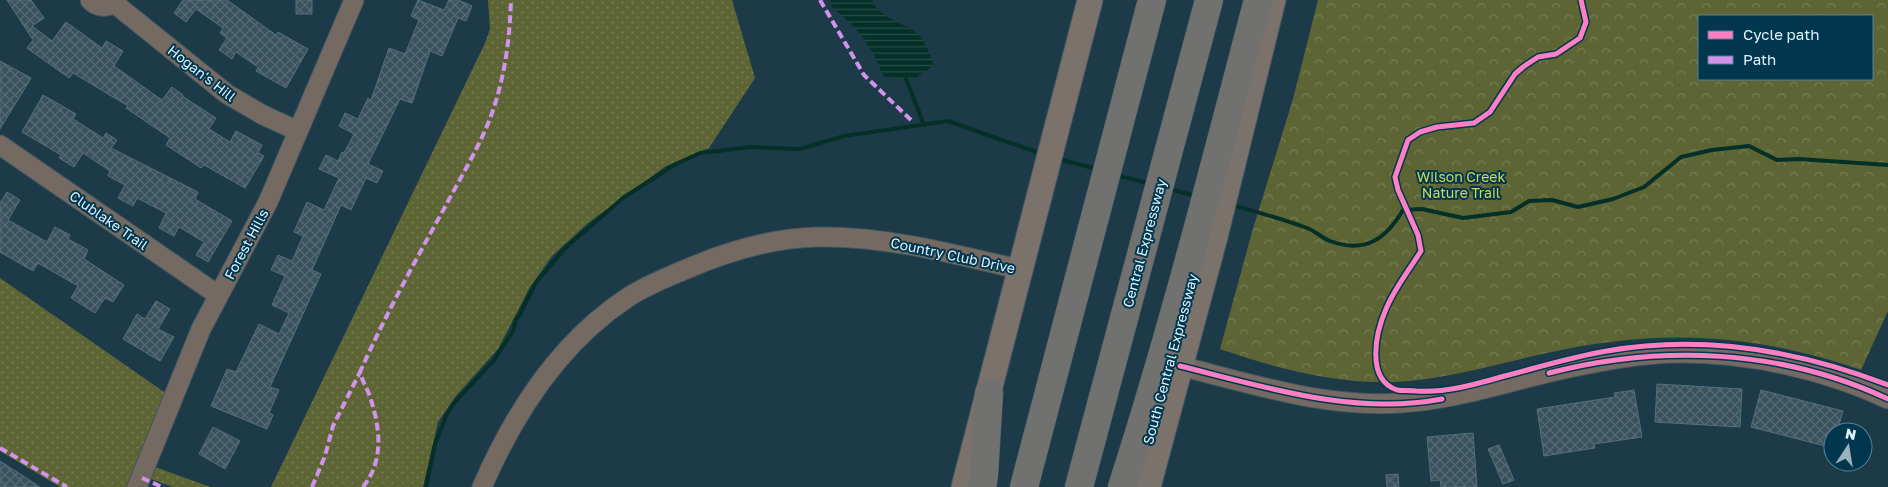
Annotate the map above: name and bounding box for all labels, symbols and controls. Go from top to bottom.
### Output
legend [1698,15,1873,80]
text: Cycle path [1743,25,1819,43]
street label: Hogan's Hill [165,41,239,105]
text: Path [1743,50,1776,68]
park label: Wilson Creek Nature Trail [1417,168,1505,201]
street label: Central Expressway [1119,177,1169,309]
street label: Clublake Trail [67,187,151,253]
street label: Forest Hills [220,206,272,282]
street label: Country Club Drive [889,233,1017,277]
street label: South Central Expressway [1139,272,1201,446]
north arrow [1823,422,1873,472]
text: N [1844,424,1858,443]

